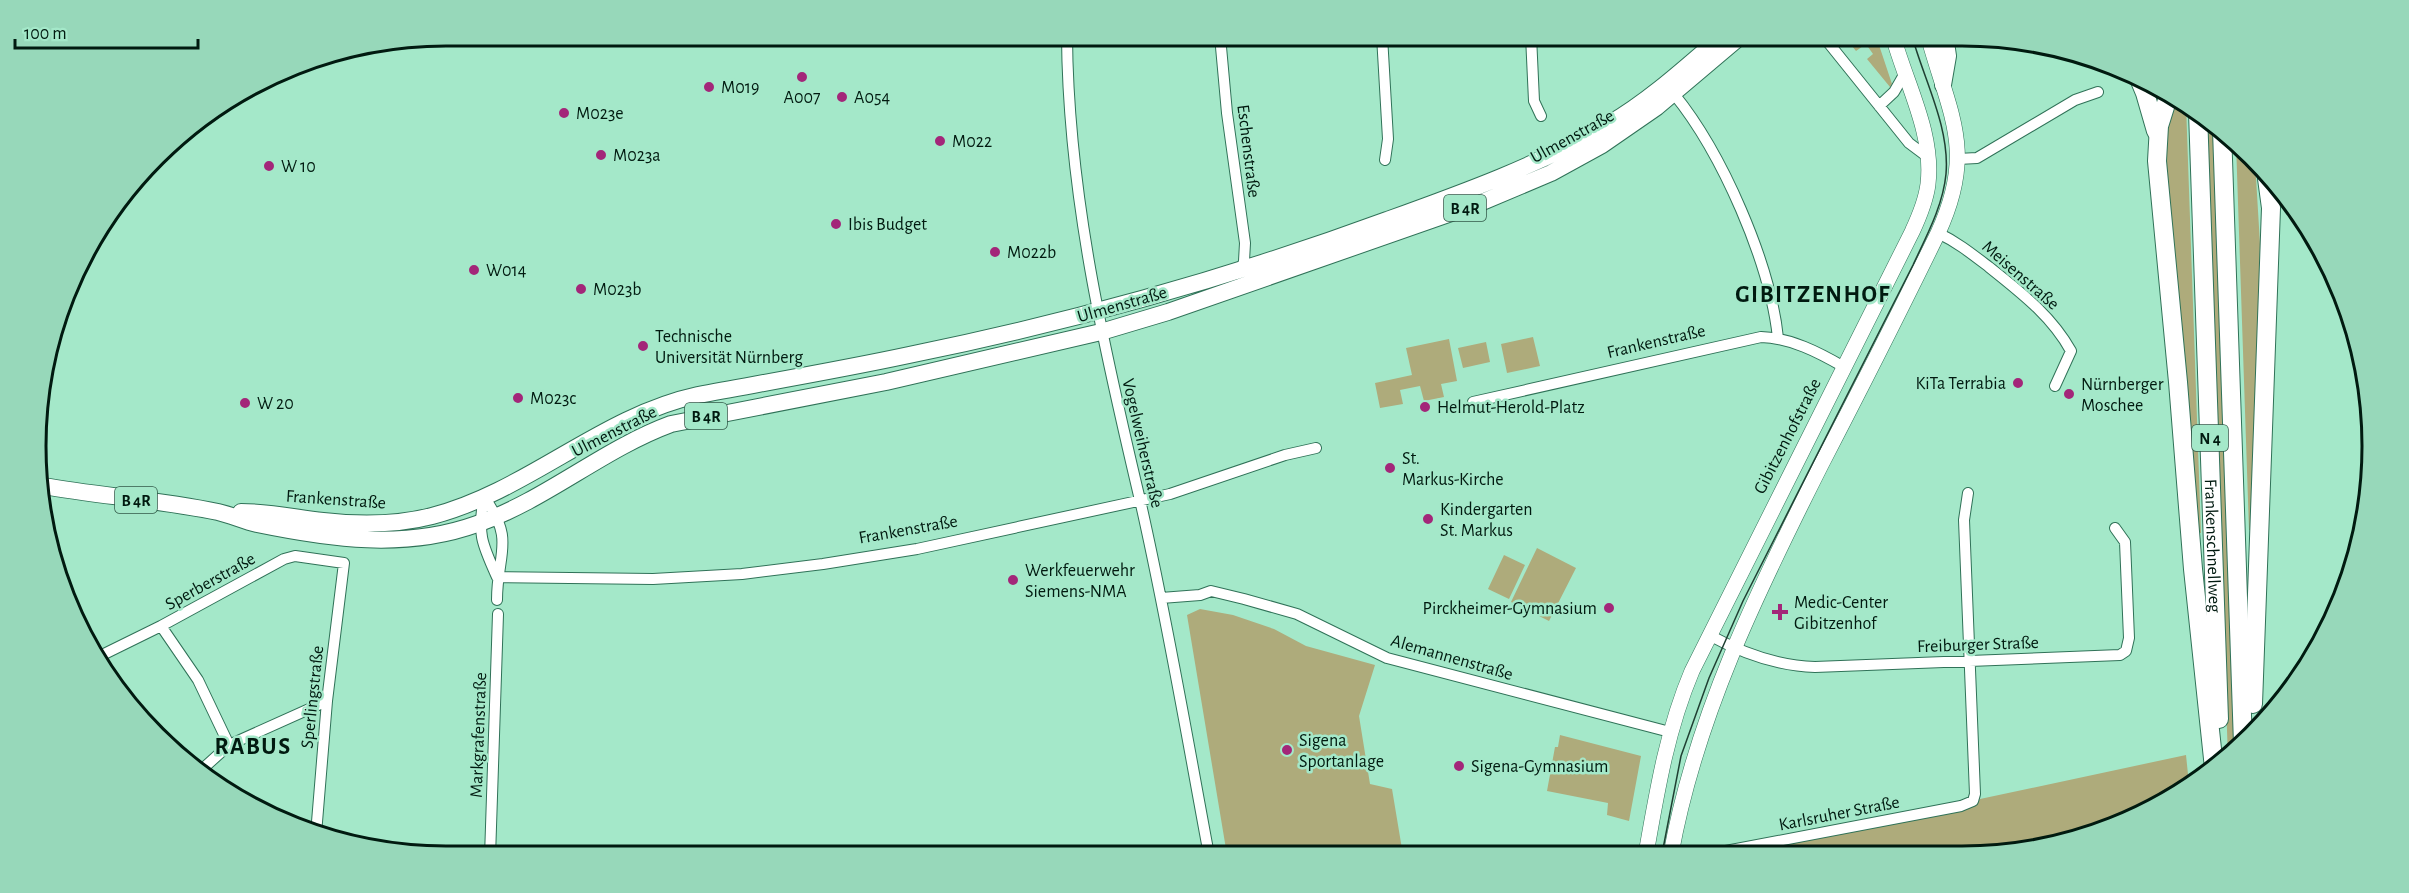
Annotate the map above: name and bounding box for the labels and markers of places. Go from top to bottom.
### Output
marker: A007 [795,70,809,84]
place label: M019 [721,79,759,97]
marker: M019 [702,80,716,94]
place label: A007 [784,89,820,107]
place label: A054 [854,89,890,107]
marker: A054 [835,90,849,104]
place label: M023e [576,105,624,123]
marker: M023e [557,106,571,120]
place label: M022 [952,133,992,151]
marker: M022 [933,134,947,148]
place label: M023a [613,147,661,165]
marker: M023a [594,148,608,162]
place label: W 10 [281,158,316,176]
marker: W 10 [262,159,276,173]
place label: Ibis Budget [848,216,927,234]
marker: Ibis Budget [829,217,843,231]
place label: M022b [1007,244,1056,262]
marker: M022b [988,245,1002,259]
place label: W014 [486,262,527,280]
marker: W014 [467,263,481,277]
place label: M023b [593,281,642,299]
marker: M023b [574,282,588,296]
place label: Technische Universität Nürnberg [655,328,803,367]
marker: Technische Universität Nürnberg [636,339,650,353]
place label: KiTa Terrabia [1916,375,2006,393]
marker: KiTa Terrabia [2011,376,2025,390]
place label: Nürnberger Moschee [2081,376,2164,415]
marker: Nürnberger Moschee [2062,387,2076,401]
place label: M023c [530,390,576,408]
marker: M023c [511,391,525,405]
place label: W 20 [257,395,294,413]
marker: W 20 [238,396,252,410]
place label: Helmut-Herold-Platz [1437,399,1585,417]
marker: Helmut-Herold-Platz [1418,400,1432,414]
place label: St. Markus-Kirche [1402,450,1504,489]
marker: St. Markus-Kirche [1383,461,1397,475]
place label: Kindergarten St. Markus [1440,501,1532,540]
marker: Kindergarten St. Markus [1421,512,1435,526]
place label: Werkfeuerwehr Siemens-NMA [1025,562,1135,601]
marker: Werkfeuerwehr Siemens-NMA [1006,573,1020,587]
place label: Medic-Center Gibitzenhof [1794,594,1888,633]
place label: Pirckheimer-Gymnasium [1423,600,1597,618]
marker: Pirckheimer-Gymnasium [1602,601,1616,615]
marker: Medic-Center Gibitzenhof [1771,603,1789,621]
place label: Sigena Sportanlage [1299,732,1384,771]
marker: Sigena Sportanlage [1280,743,1294,757]
place label: Sigena-Gymnasium [1471,758,1608,776]
marker: Sigena-Gymnasium [1452,759,1466,773]

